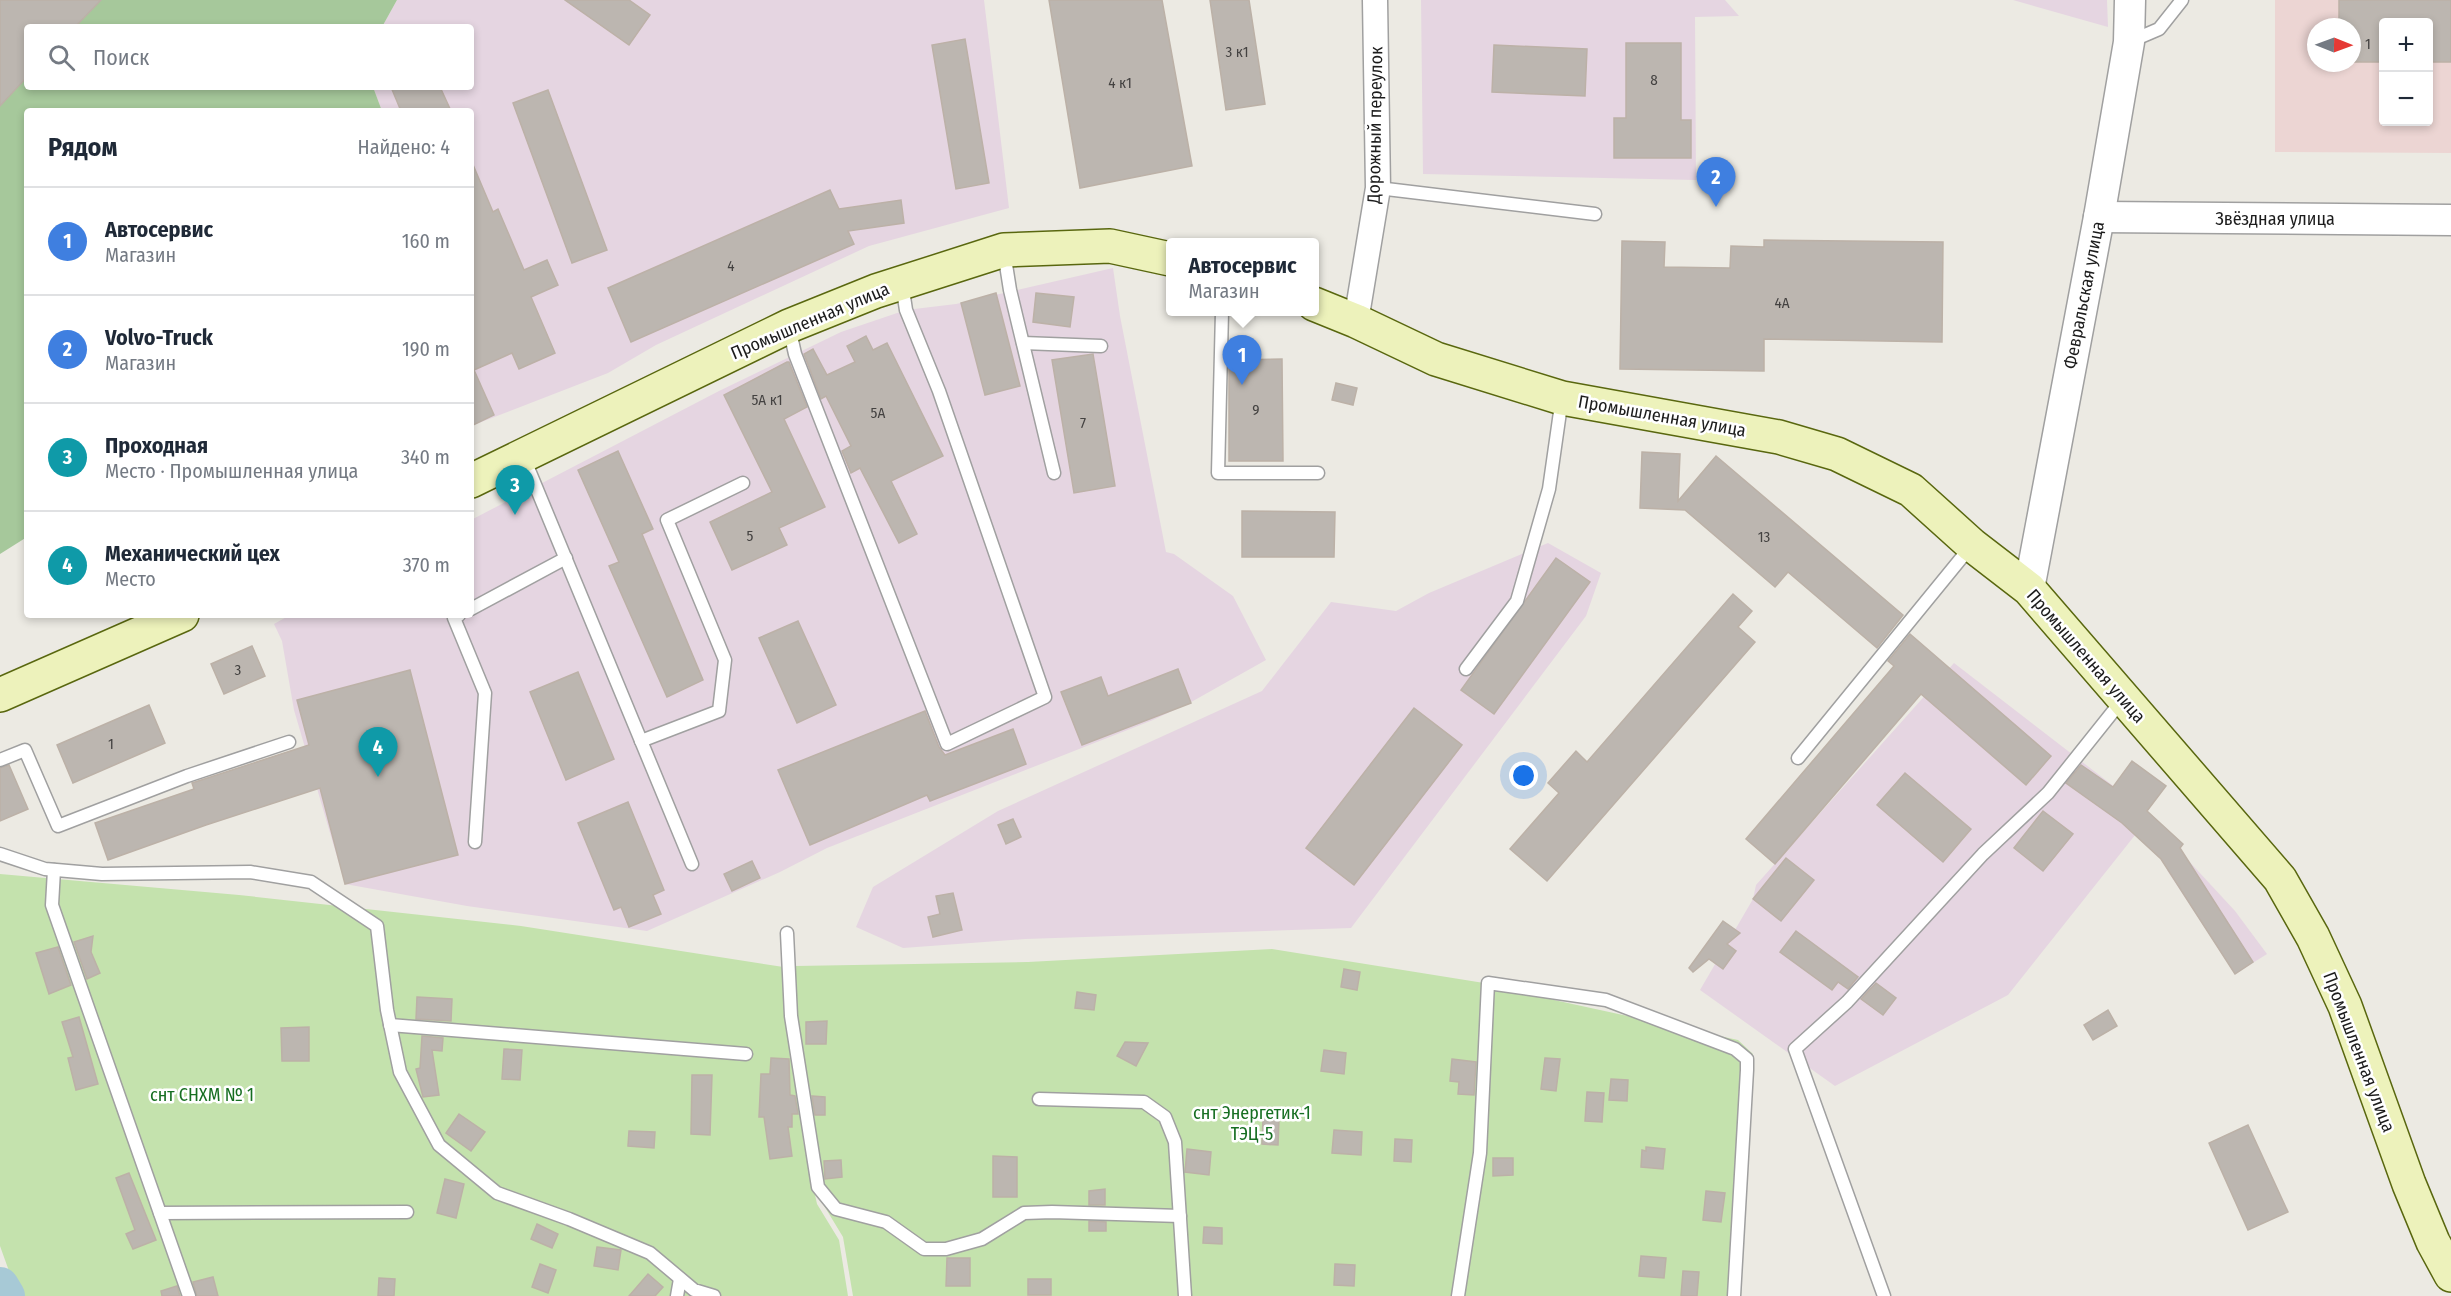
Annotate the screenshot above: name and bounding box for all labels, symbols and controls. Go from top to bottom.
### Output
north arrow [2307,18,2361,72]
map controls [2379,18,2433,126]
button: + [2379,18,2433,72]
search box [24,24,474,90]
house number: 1 [2365,35,2371,53]
icon: search [45,41,78,74]
house number: 3 к1 [1226,43,1249,61]
text: Поиск [93,44,149,71]
street label: Дорожный переулок [1363,46,1387,205]
house number: 8 [1650,71,1658,89]
button: − [2379,72,2433,126]
house number: 4 к1 [1108,74,1132,92]
text: Рядом [48,132,117,163]
text: Найдено: 4 [358,135,450,159]
pin: 2 [1696,158,1736,207]
street label: Звёздная улица [2215,208,2335,230]
text: Автосервис [105,216,213,243]
street label: Февральская улица [2059,219,2109,371]
text: 1 [63,229,72,253]
text: 160 m [402,229,450,253]
popup [1166,238,1319,316]
text: Магазин [105,243,176,267]
text: Автосервис [1188,252,1297,279]
house number: 4 [727,257,735,275]
street label: Промышленная улица [727,278,893,364]
text: Магазин [1188,279,1260,303]
house number: 4А [1774,294,1790,312]
text: Volvo-Truck [105,324,213,351]
pin: 1 [1222,336,1262,385]
text: 2 [63,337,72,361]
text: 190 m [402,337,450,361]
text: Магазин [105,351,176,375]
street label: Промышленная улица [1576,390,1748,442]
house number: 5А к1 [751,391,783,409]
house number: 9 [1252,401,1260,419]
house number: 5А [871,404,885,422]
house number: 7 [1080,414,1086,432]
text: Проходная [105,432,208,459]
text: 3 [63,445,72,469]
text: 340 m [401,445,450,469]
text: Место · Промышленная улица [105,459,358,483]
pin: 3 [496,466,534,515]
house number: 5 [747,527,754,545]
house number: 13 [1758,528,1771,546]
text: Механический цех [105,540,280,567]
text: 4 [62,553,73,577]
text: 370 m [403,553,450,577]
text: Место [105,567,156,591]
street label: Промышленная улица [2022,585,2150,728]
house number: 3 [235,661,242,679]
pin: 4 [358,728,398,777]
house number: 1 [108,735,114,753]
your location [1509,761,1538,790]
street label: Промышленная улица [2318,969,2400,1135]
park label: снт СНХМ № 1 [150,1084,254,1106]
park label: снт Энергетик-1 ТЭЦ-5 [1193,1102,1311,1145]

